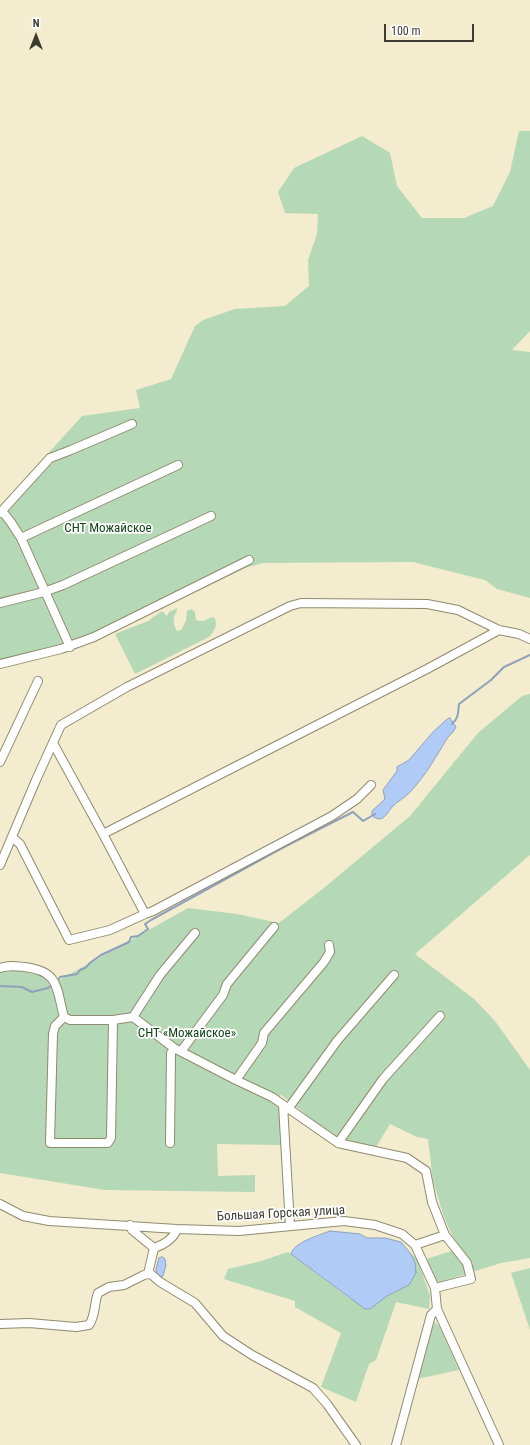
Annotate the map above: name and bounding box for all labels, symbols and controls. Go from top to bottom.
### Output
north arrow [16,16,56,56]
scale bar [386,16,476,42]
text: N [33,17,39,30]
text: 100 m [391,24,421,38]
park label: СНТ Можайское [64,521,152,537]
park label: СНТ «Можайское» [138,1026,236,1042]
street label: Большая Горская улица [217,1203,345,1225]

